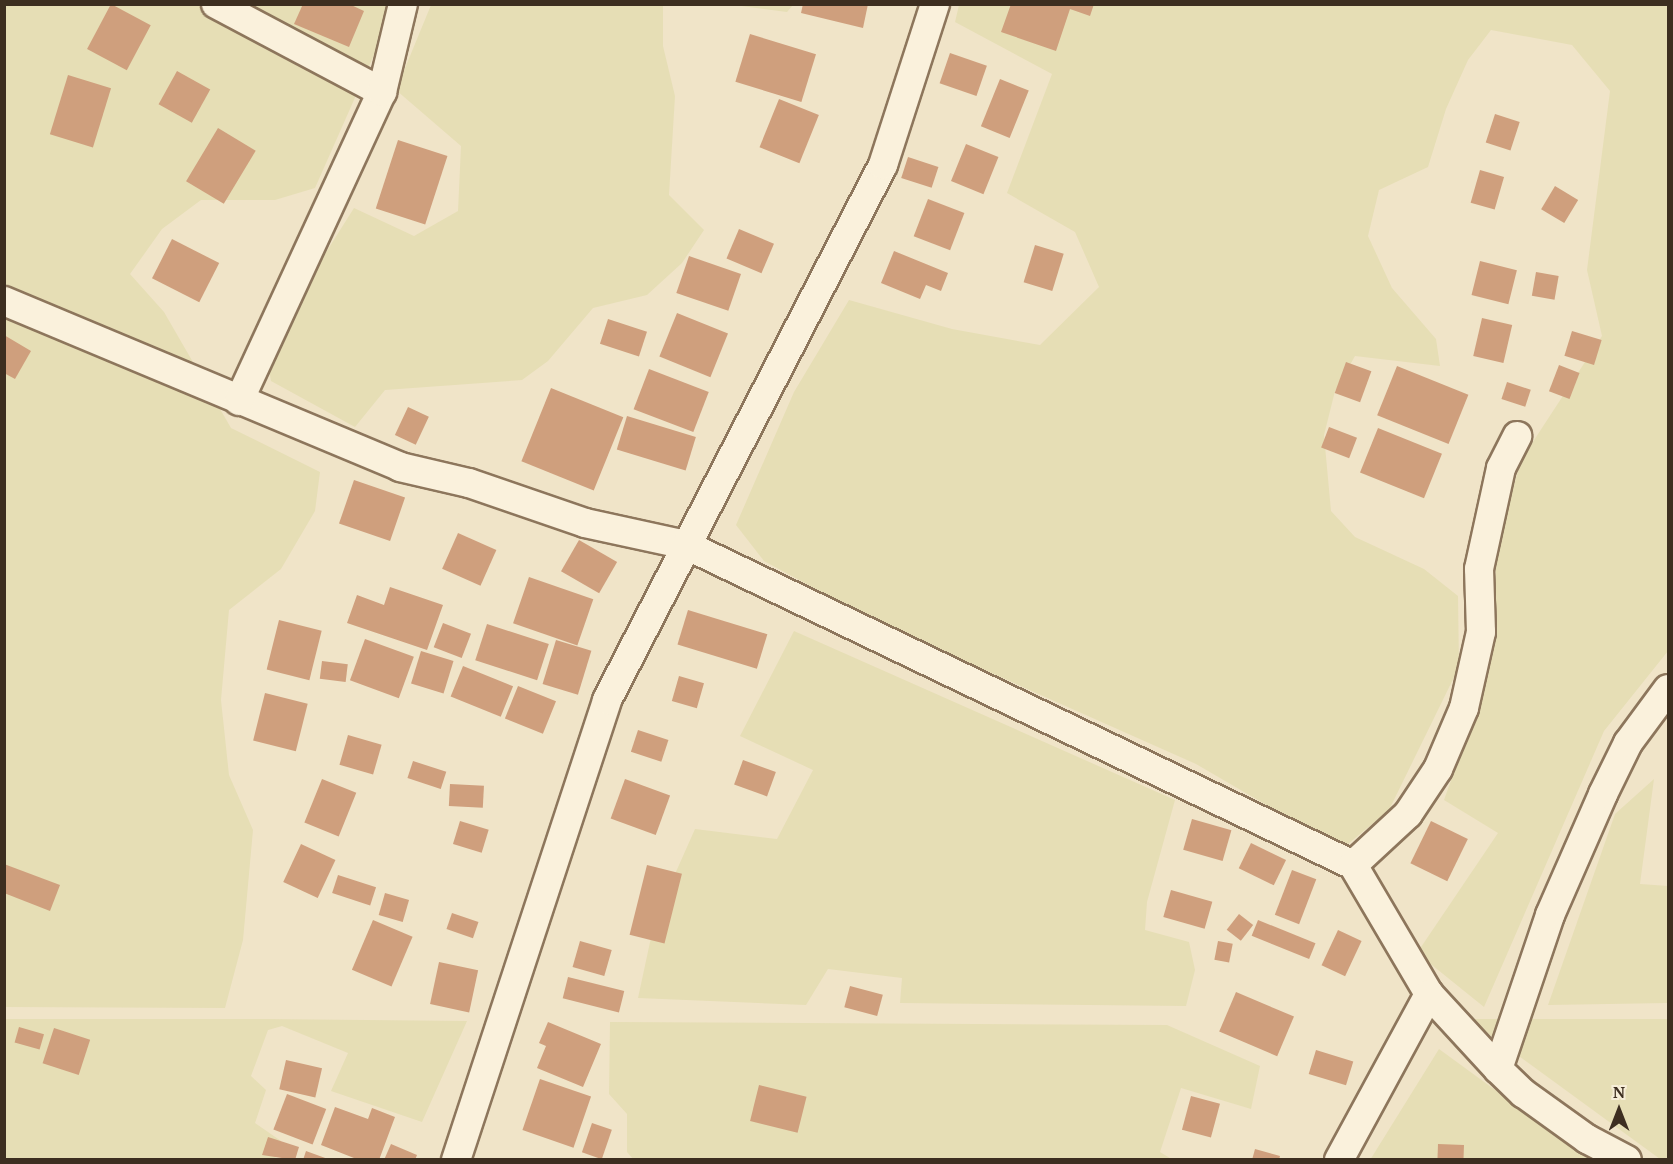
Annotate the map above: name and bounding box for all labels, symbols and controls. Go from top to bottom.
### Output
north arrow [1589,1080,1649,1140]
text: N [1613,1081,1625,1103]

